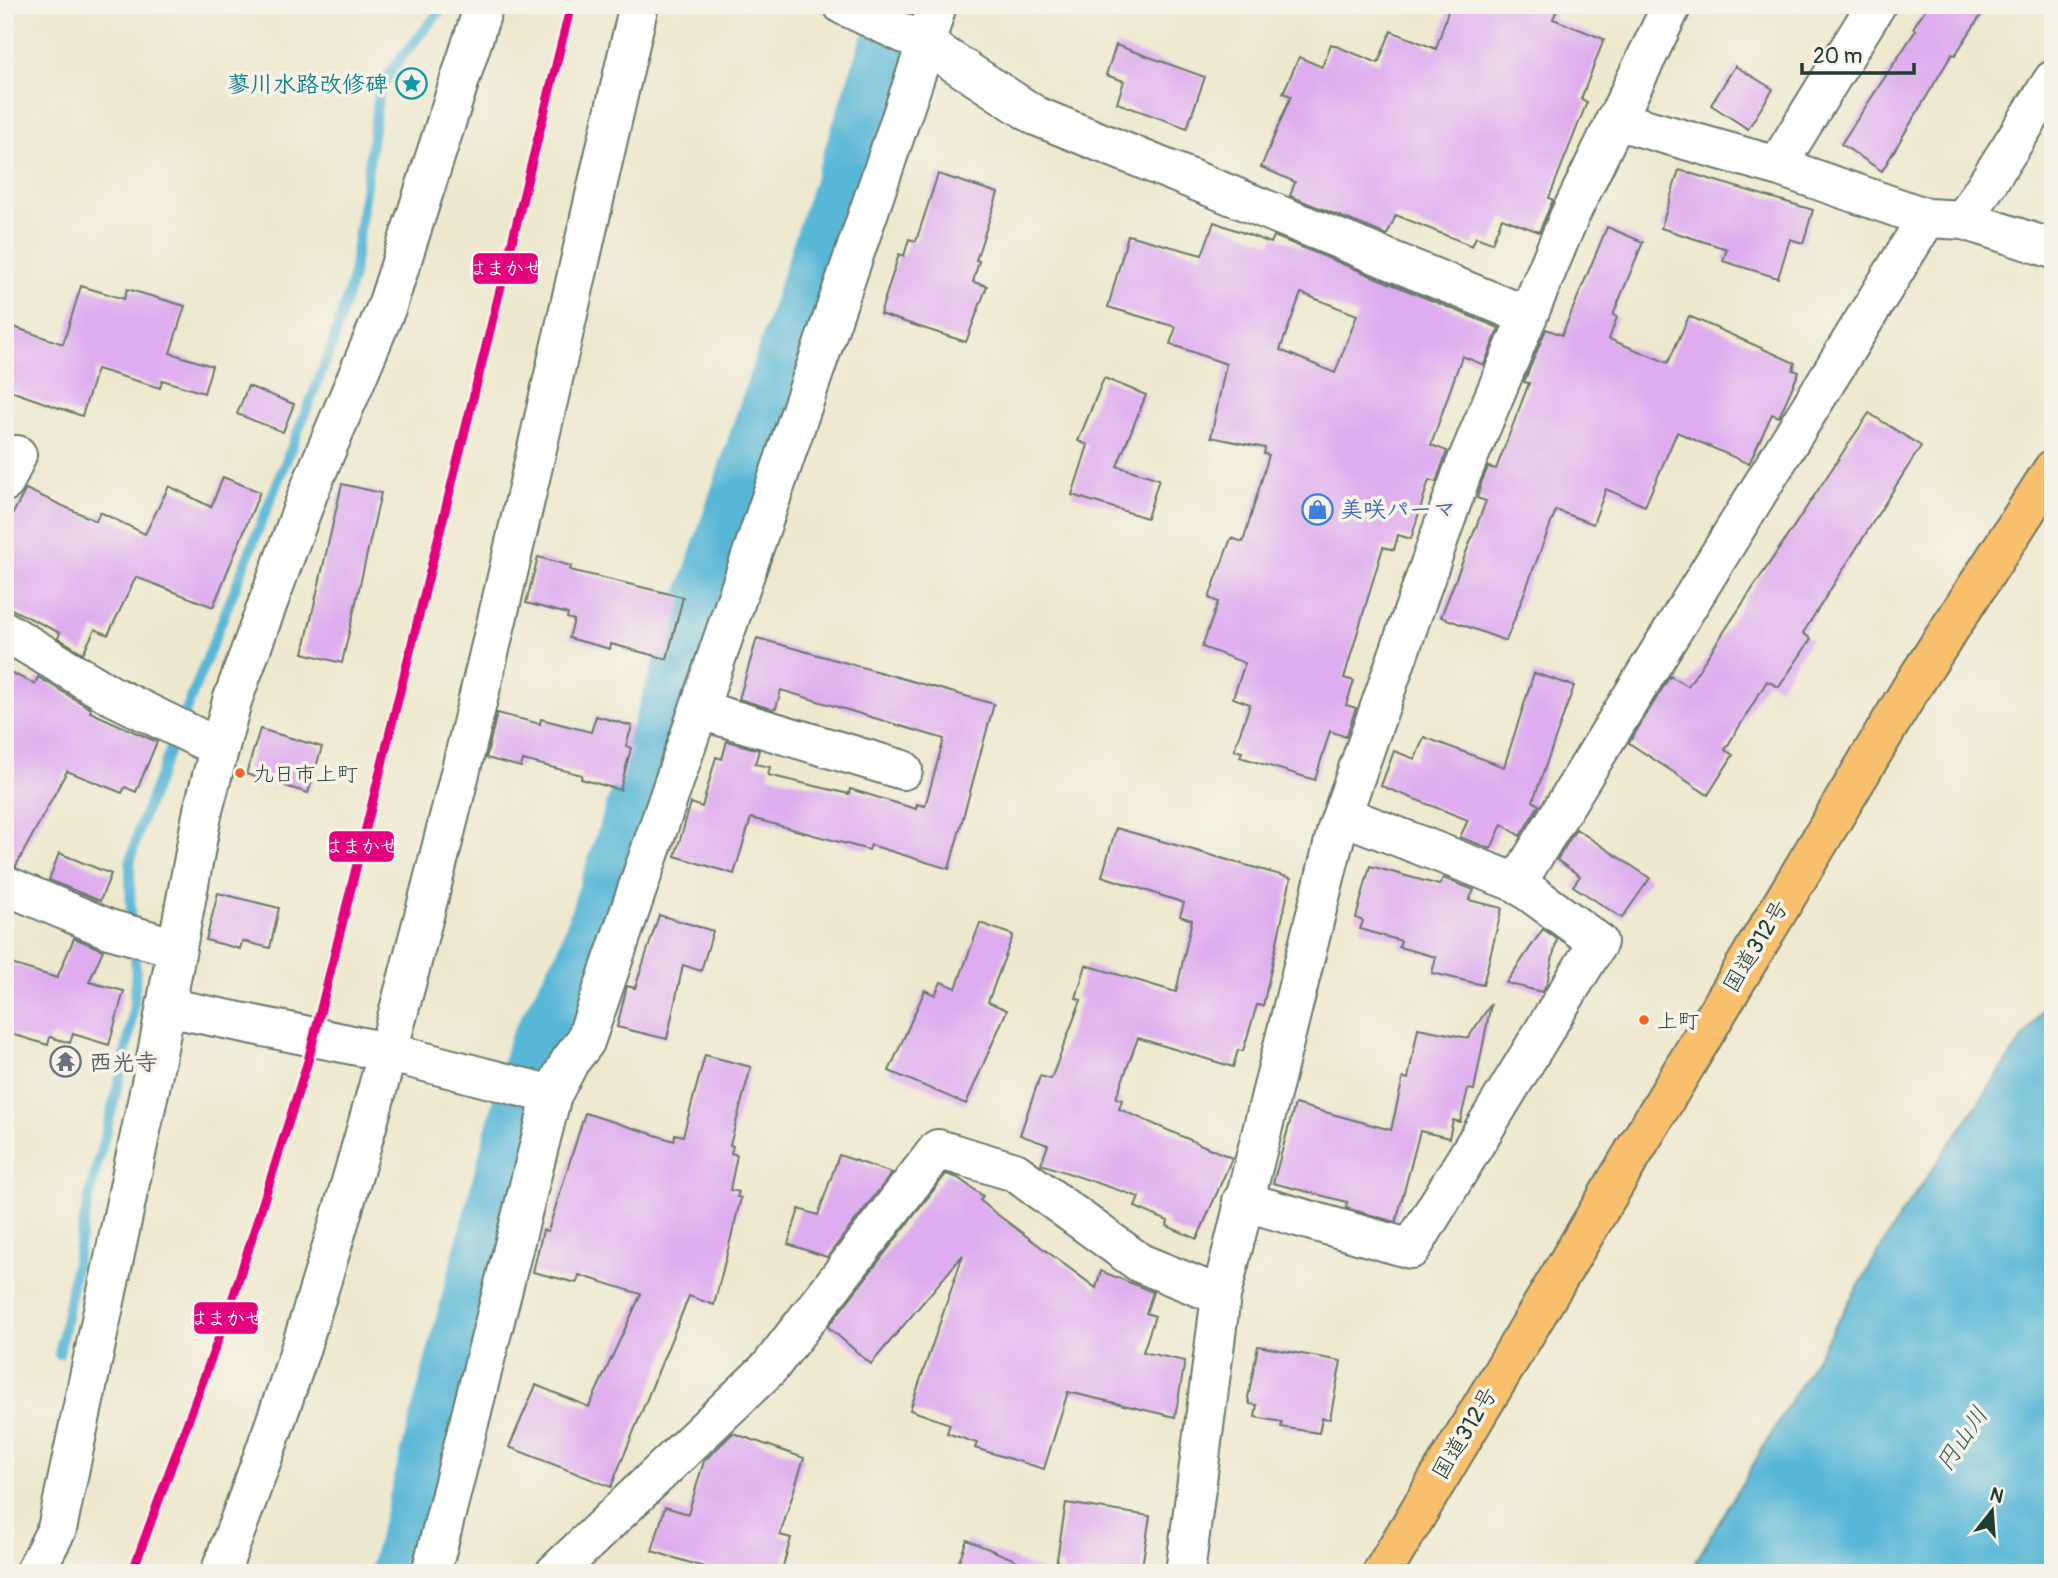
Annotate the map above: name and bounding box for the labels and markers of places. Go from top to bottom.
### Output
place icon: 蓼川水路改修碑 [394,67,428,101]
place label: 蓼川水路改修碑 [227,70,388,99]
shop icon: 美咲パーマ [1300,492,1334,526]
place label: 美咲パーマ [1340,495,1456,524]
place label: 九日市上町 [253,761,358,788]
marker: 九日市上町 [233,766,247,780]
place label: 上町 [1657,1008,1699,1035]
marker: 上町 [1637,1013,1651,1027]
temple icon: 西光寺 [49,1045,83,1079]
place label: 西光寺 [89,1048,158,1077]

